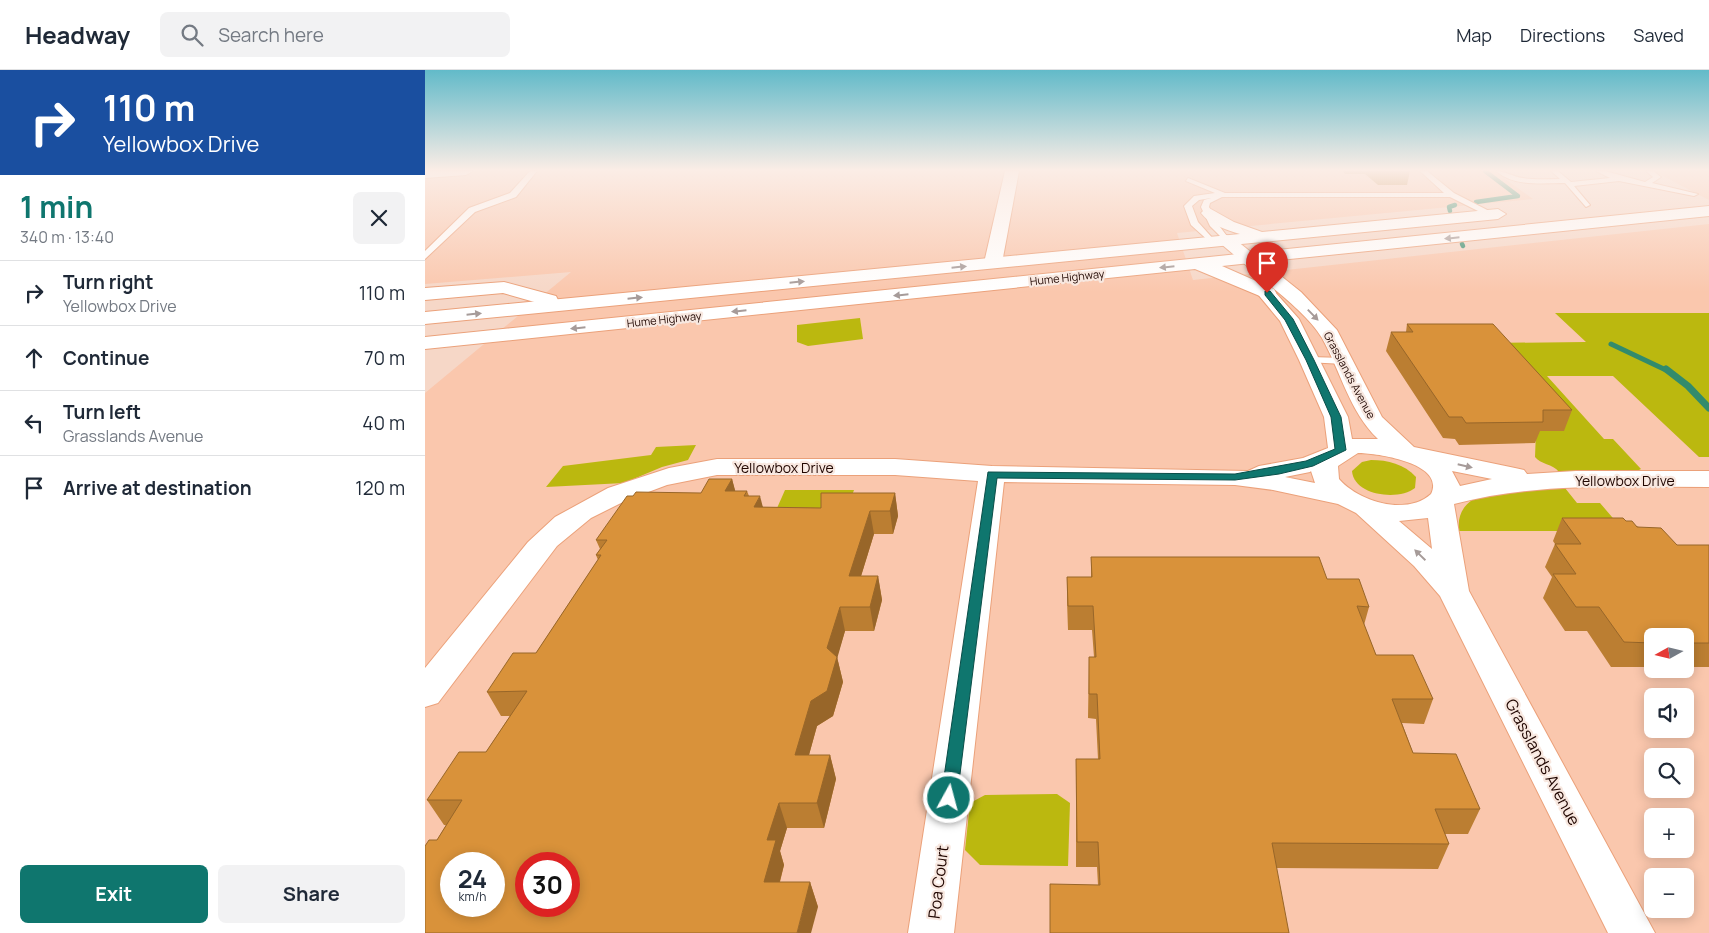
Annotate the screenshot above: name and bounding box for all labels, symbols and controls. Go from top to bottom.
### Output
search box [160,12,510,57]
text: Headway [25,18,130,51]
icon: search [178,21,206,49]
text: Search here [218,22,324,48]
text: Map [1456,23,1492,47]
text: Directions [1520,23,1605,47]
text: Saved [1633,23,1684,47]
text: 110 m [103,84,195,132]
icon: right [20,90,85,155]
text: Yellowbox Drive [103,129,259,159]
text: 1 min [20,186,93,227]
button: close [353,192,405,244]
text: 340 m · 13:40 [20,226,114,248]
one-way arrow [1443,234,1459,242]
pin [1246,242,1288,293]
icon: arrive [1253,249,1281,277]
one-way arrow [951,262,967,270]
one-way arrow [1159,263,1175,271]
street label: Hume Highway [1029,266,1105,288]
text: Turn right [63,269,153,295]
one-way arrow [789,278,805,286]
icon: right [20,279,48,307]
text: 110 m [359,280,405,306]
one-way arrow [893,291,909,299]
one-way arrow [628,294,644,302]
text: Yellowbox Drive [63,295,177,317]
one-way arrow [731,307,747,315]
street label: Hume Highway [626,308,702,330]
one-way arrow [1307,308,1319,320]
one-way arrow [466,310,482,318]
one-way arrow [570,324,586,332]
street label: Grasslands Avenue [1321,329,1380,422]
icon: ahead [20,344,48,372]
text: Continue [63,345,149,371]
text: 70 m [364,345,405,371]
text: Turn left [63,399,141,425]
icon: left [20,409,48,437]
text: 40 m [362,410,405,436]
text: Grasslands Avenue [63,425,203,447]
street label: Yellowbox Drive [734,458,834,477]
one-way arrow [1458,463,1474,471]
street label: Yellowbox Drive [1575,471,1675,490]
icon: arrive [20,474,48,502]
text: Arrive at destination [63,475,252,501]
text: 120 m [355,475,405,501]
one-way arrow [1414,549,1426,561]
north arrow [1644,628,1694,678]
map controls [1644,628,1694,918]
button: sound [1644,688,1694,738]
street label: Grasslands Avenue [1500,695,1586,829]
button: search [1644,748,1694,798]
position arrow [922,771,974,823]
button: + [1644,808,1694,858]
street label: Poa Court [923,844,953,920]
speed limit sign: 30 [515,852,580,917]
text: 24 [458,861,487,896]
button: Exit [20,865,208,923]
button: Share [218,865,405,923]
button: − [1644,868,1694,918]
text: km/h [459,888,486,905]

